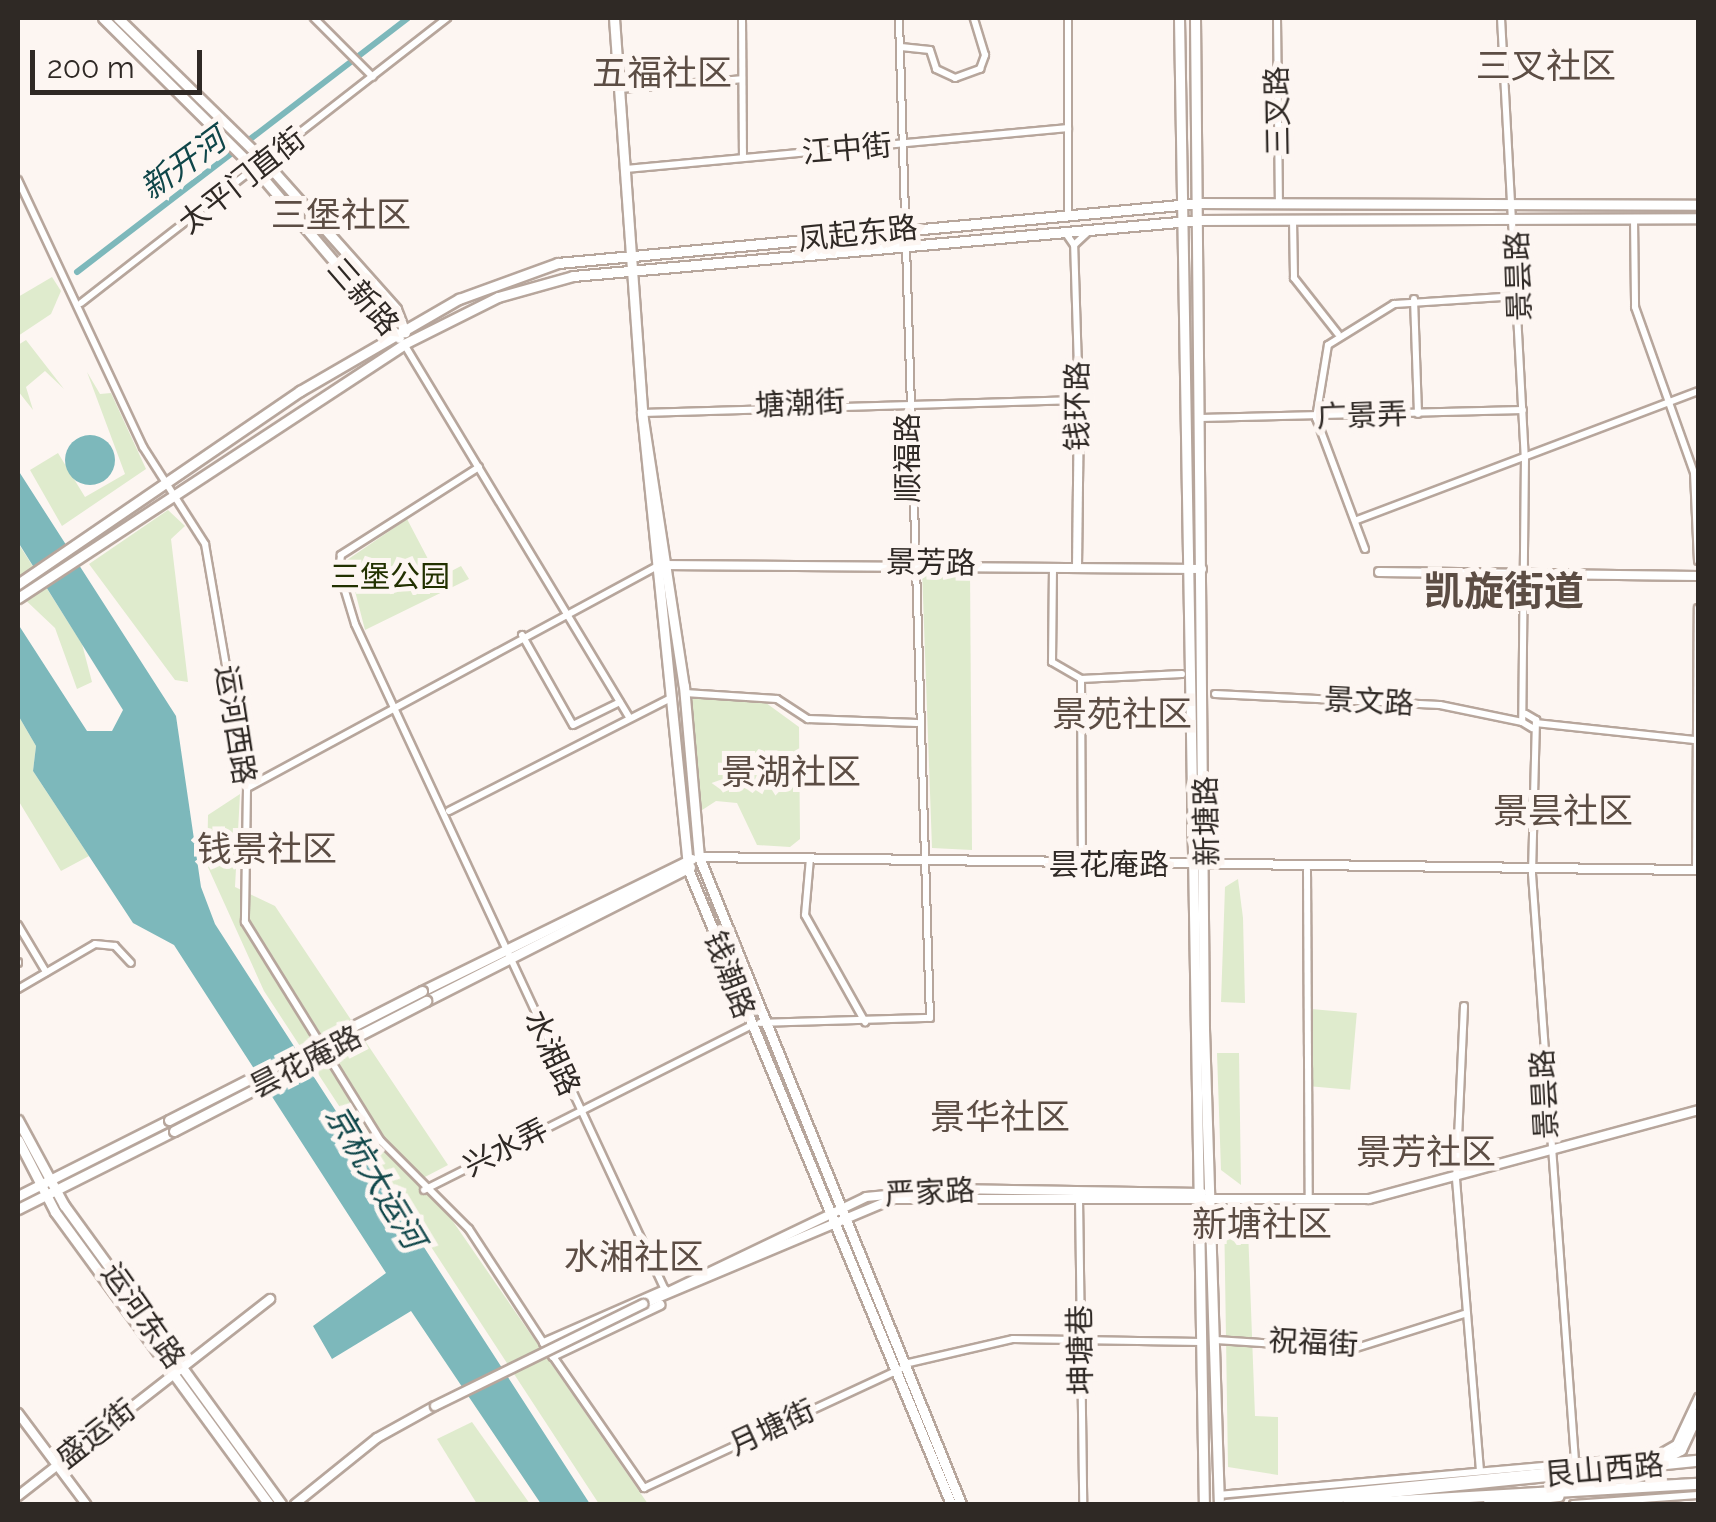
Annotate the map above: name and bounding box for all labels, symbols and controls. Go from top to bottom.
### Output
scale bar [35,30,208,92]
district label: 三叉社区 [1476,45,1616,87]
text: 200 m [47,50,135,85]
district label: 五福社区 [592,52,732,94]
street label: 三叉路 [1259,66,1297,156]
water label: 新开河 [133,120,233,208]
street label: 太平门直街 [172,121,312,241]
street label: 江中街 [801,127,893,171]
district label: 三堡社区 [271,194,411,236]
street label: 凤起东路 [796,210,920,258]
street label: 景昙路 [1499,230,1539,322]
street label: 三新路 [320,251,406,343]
street label: 钱环路 [1060,361,1096,451]
street label: 塘潮街 [754,384,846,424]
street label: 广景弄 [1316,396,1408,436]
street label: 顺福路 [890,413,926,503]
street label: 景芳路 [886,544,976,582]
park label: 三堡公园 [330,559,450,595]
district label: 凯旋街道 [1424,567,1584,615]
street label: 运河西路 [208,663,262,787]
street label: 景文路 [1323,682,1415,722]
district label: 景苑社区 [1052,693,1192,735]
district label: 景湖社区 [721,751,861,793]
street label: 新塘路 [1188,776,1226,866]
district label: 景昙社区 [1493,790,1633,832]
district label: 钱景社区 [197,828,337,870]
street label: 昙花庵路 [1049,847,1169,883]
street label: 钱潮路 [696,927,762,1023]
street label: 水湘路 [517,1005,587,1101]
street label: 昙花庵路 [244,1019,368,1105]
street label: 景昙路 [1525,1048,1565,1140]
district label: 景华社区 [930,1096,1070,1138]
water label: 京杭大运河 [317,1099,433,1255]
street label: 兴水弄 [458,1112,554,1184]
district label: 景芳社区 [1356,1131,1496,1173]
street label: 严家路 [884,1173,976,1213]
district label: 新塘社区 [1192,1203,1332,1245]
district label: 水湘社区 [564,1236,704,1278]
street label: 运河东路 [94,1257,192,1375]
street label: 坤塘巷 [1062,1305,1100,1395]
street label: 祝福街 [1267,1323,1359,1363]
street label: 盛运街 [49,1392,143,1476]
street label: 月塘街 [724,1393,820,1463]
street label: 艮山西路 [1543,1447,1665,1493]

